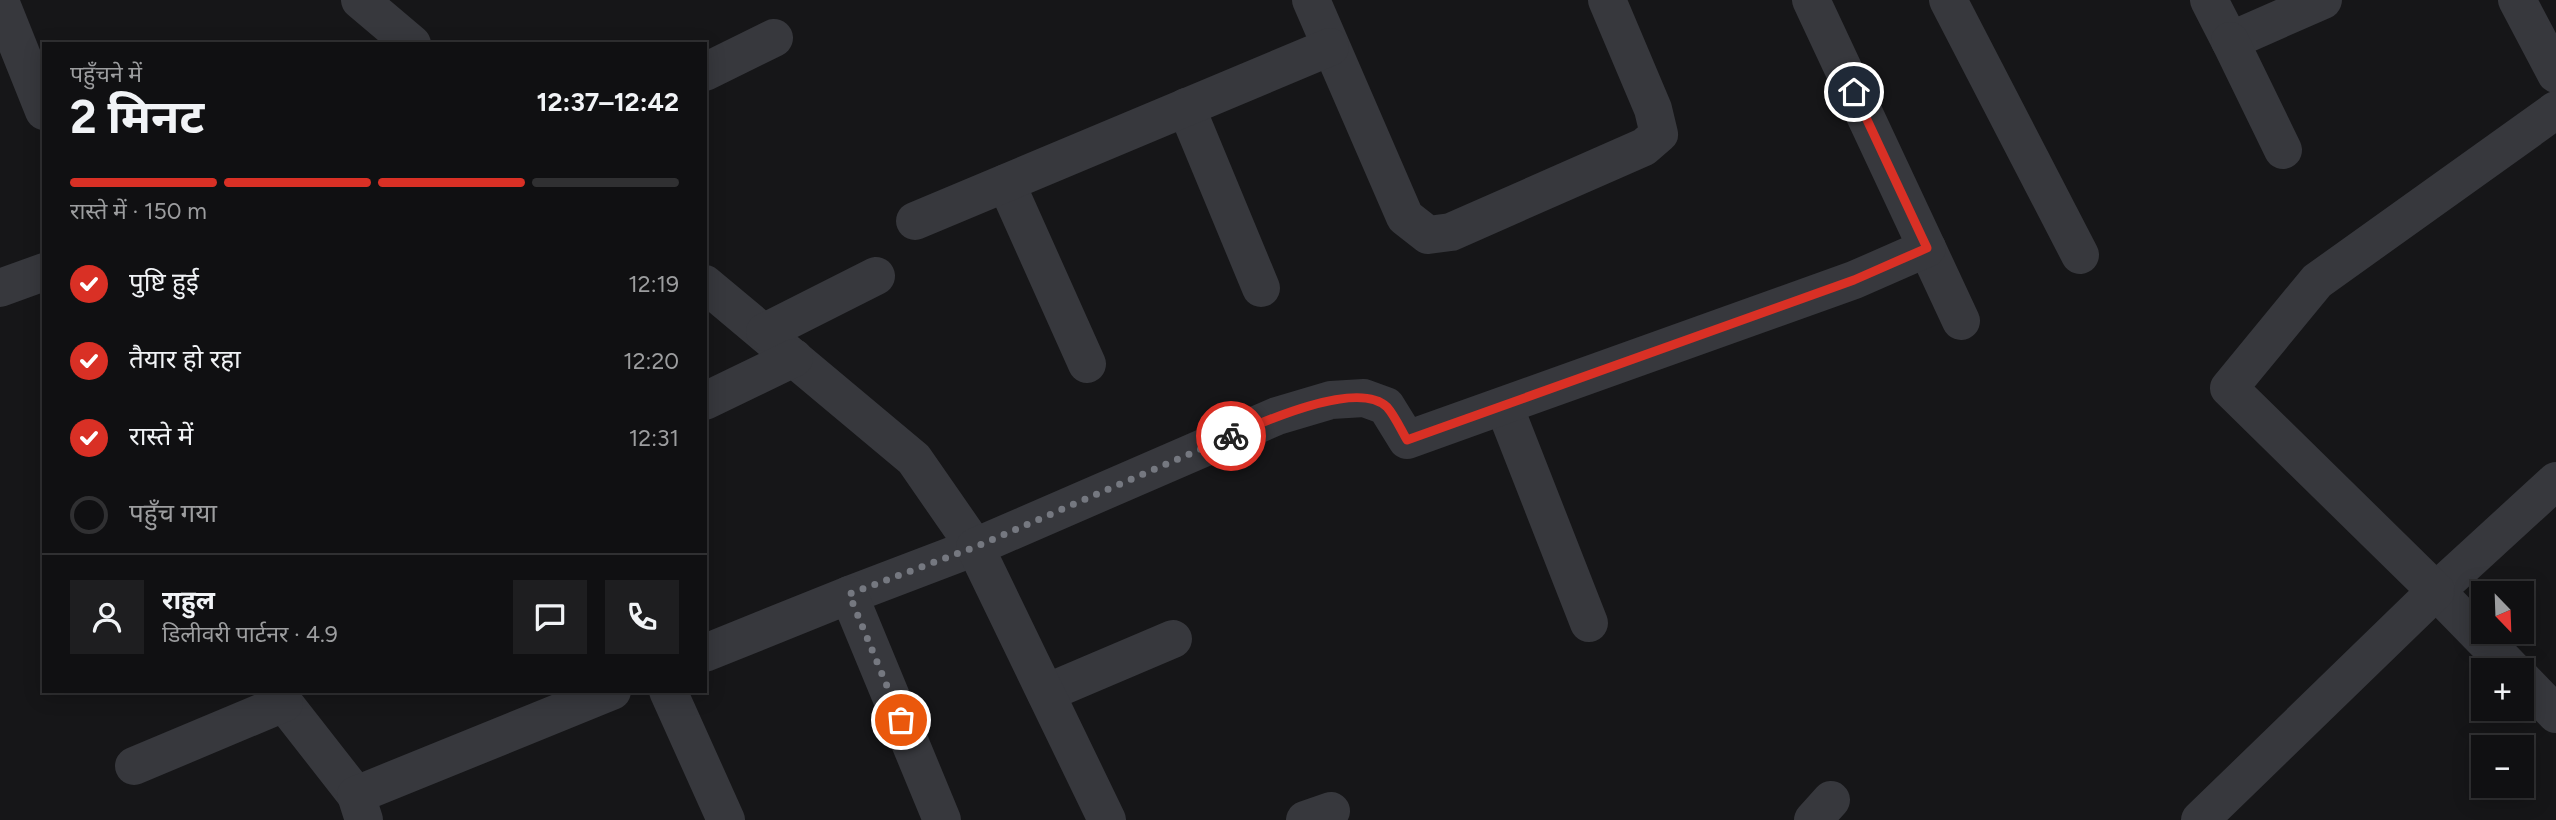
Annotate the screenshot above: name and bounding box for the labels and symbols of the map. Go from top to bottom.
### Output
pin [1824,62,1884,122]
courier [1196,401,1266,471]
north arrow [2471,581,2534,644]
pin [871,690,931,750]

